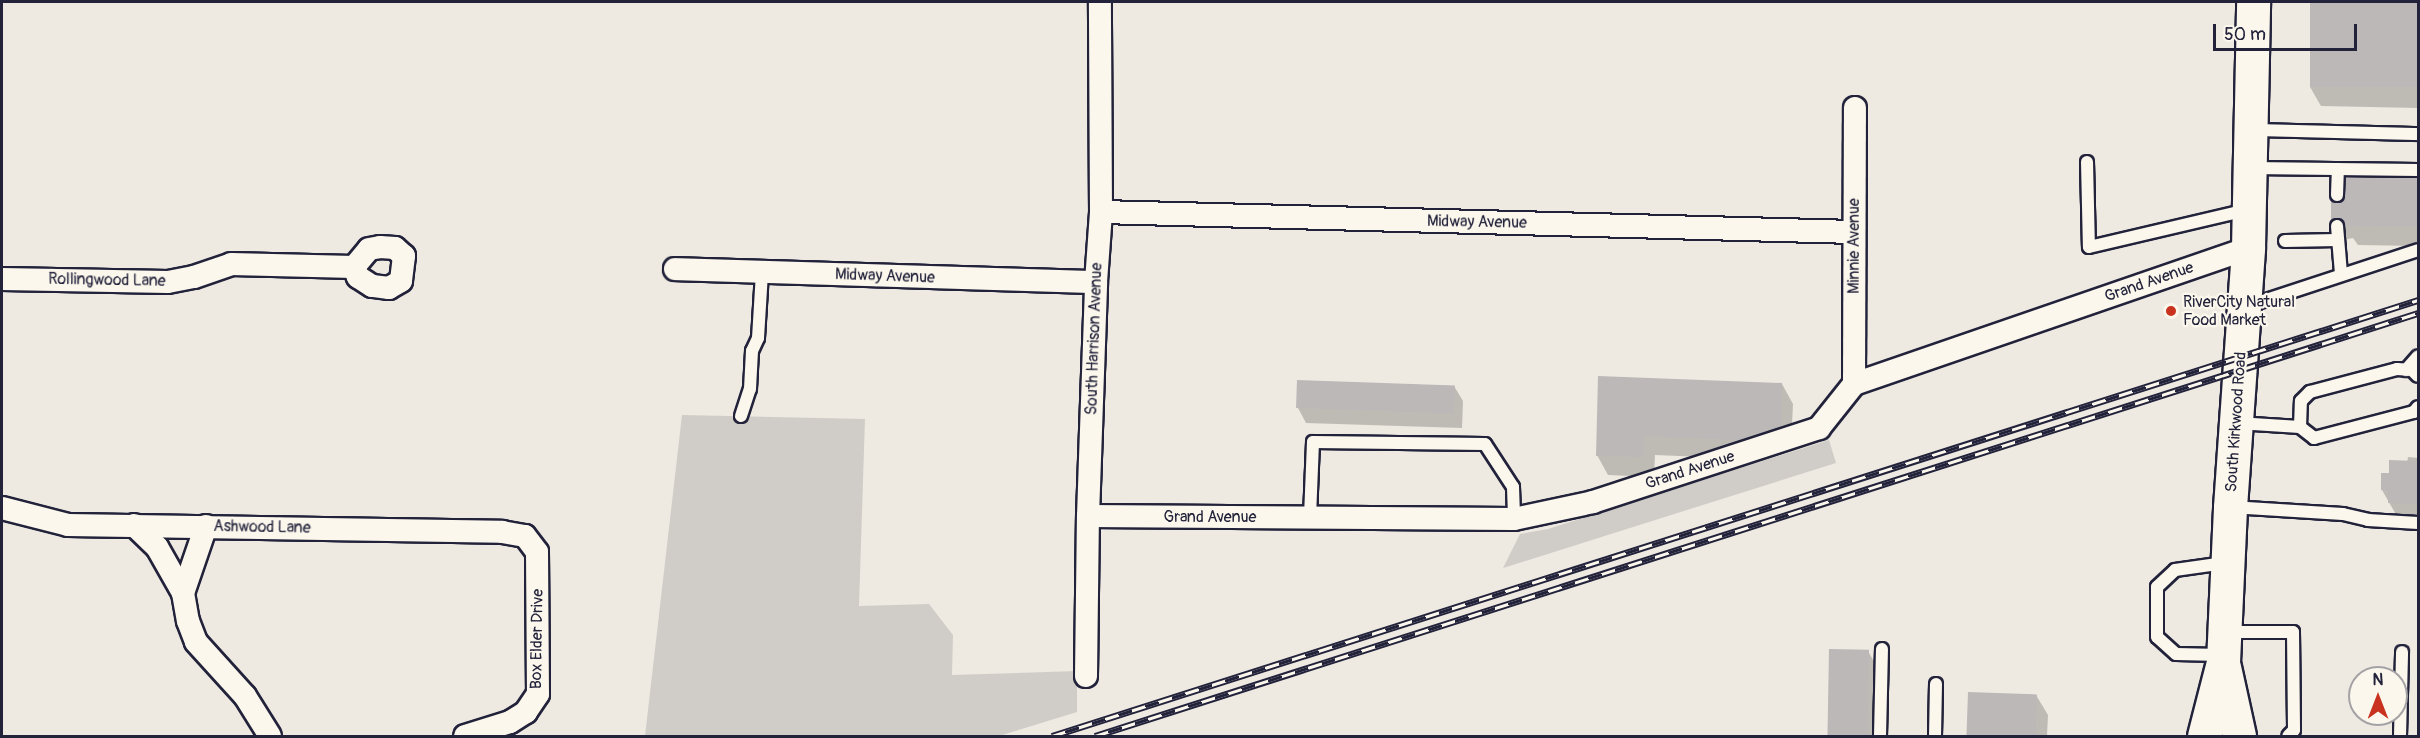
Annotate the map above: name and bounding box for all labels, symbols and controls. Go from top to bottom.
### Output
scale bar [2216,12,2360,50]
text: 50 m [2224,23,2266,46]
street label: Minnie Avenue [1844,198,1864,294]
street label: Midway Avenue [1427,212,1527,232]
street label: Grand Avenue [2102,258,2196,306]
street label: South Harrison Avenue [1082,262,1106,416]
street label: Midway Avenue [835,265,935,287]
street label: Rollingwood Lane [48,269,166,291]
place label: RiverCity Natural Food Market [2183,292,2295,330]
marker: RiverCity Natural Food Market [2164,304,2178,318]
street label: South Kirkwood Road [2222,351,2250,493]
street label: Grand Avenue [1643,447,1737,493]
street label: Grand Avenue [1164,507,1256,527]
street label: Ashwood Lane [213,517,311,537]
street label: Box Elder Drive [527,589,547,689]
north arrow [2348,666,2408,726]
text: N [2373,670,2383,690]

